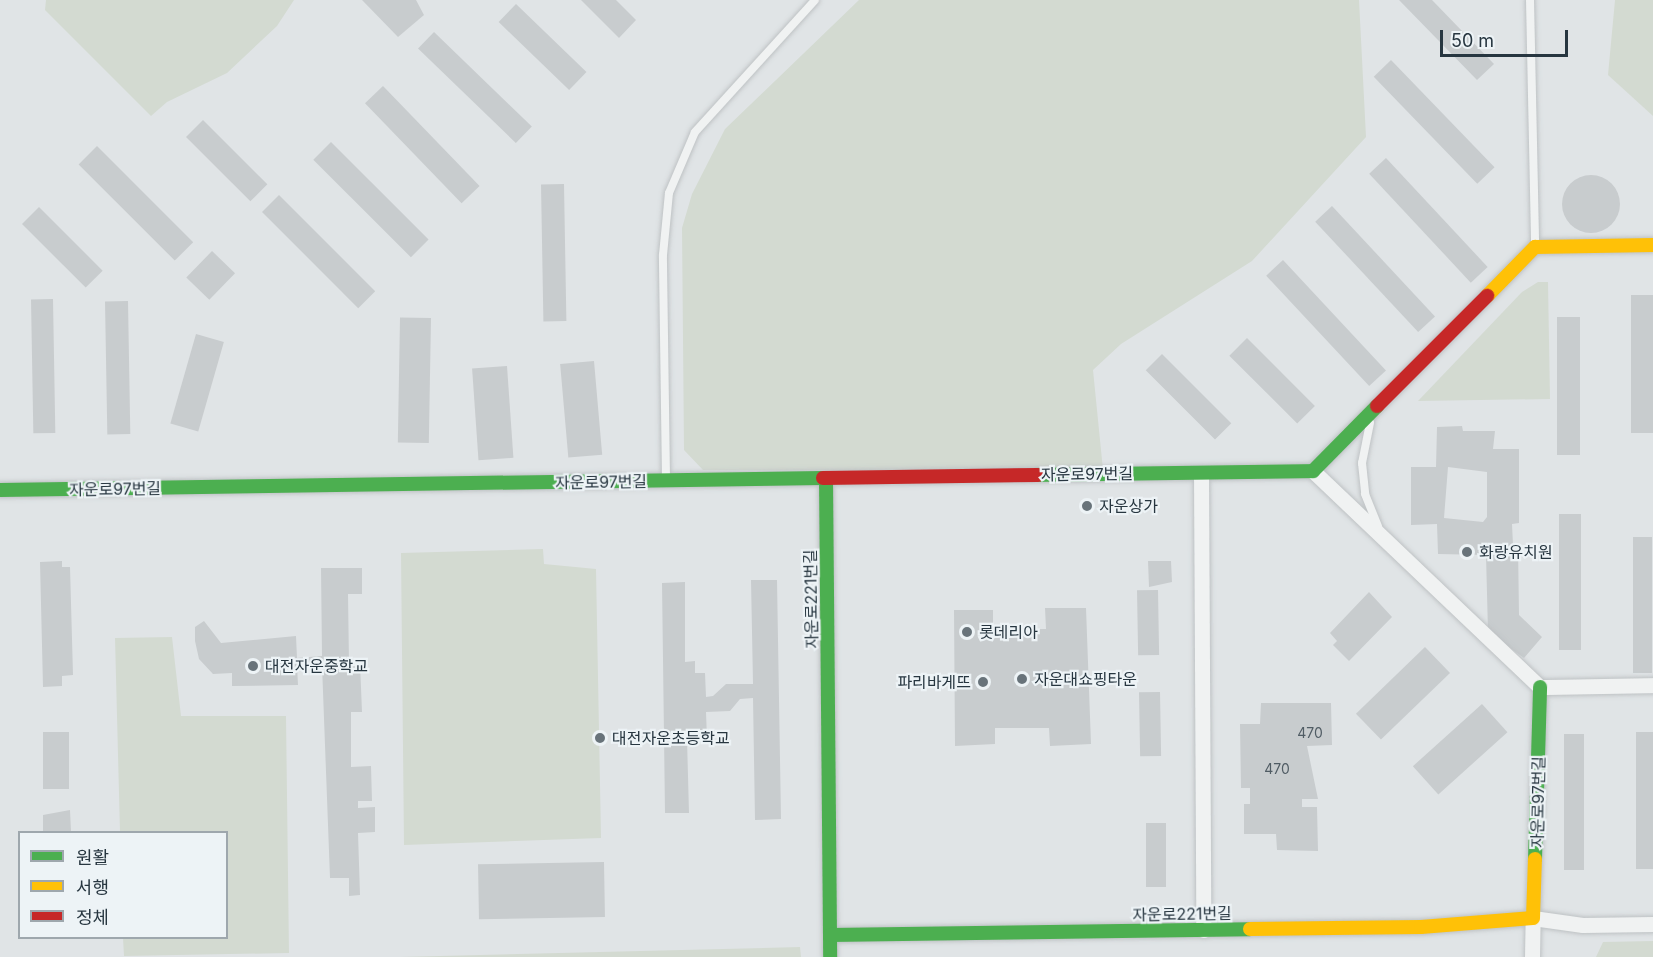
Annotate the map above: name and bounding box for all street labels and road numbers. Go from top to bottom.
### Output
street label: 자운로97번길 [1041,464,1133,484]
street label: 자운로97번길 [555,472,647,492]
street label: 자운로97번길 [69,479,161,499]
street label: 자운로221번길 [801,549,821,649]
street label: 자운로97번길 [1528,756,1548,848]
street label: 자운로221번길 [1132,904,1232,924]

